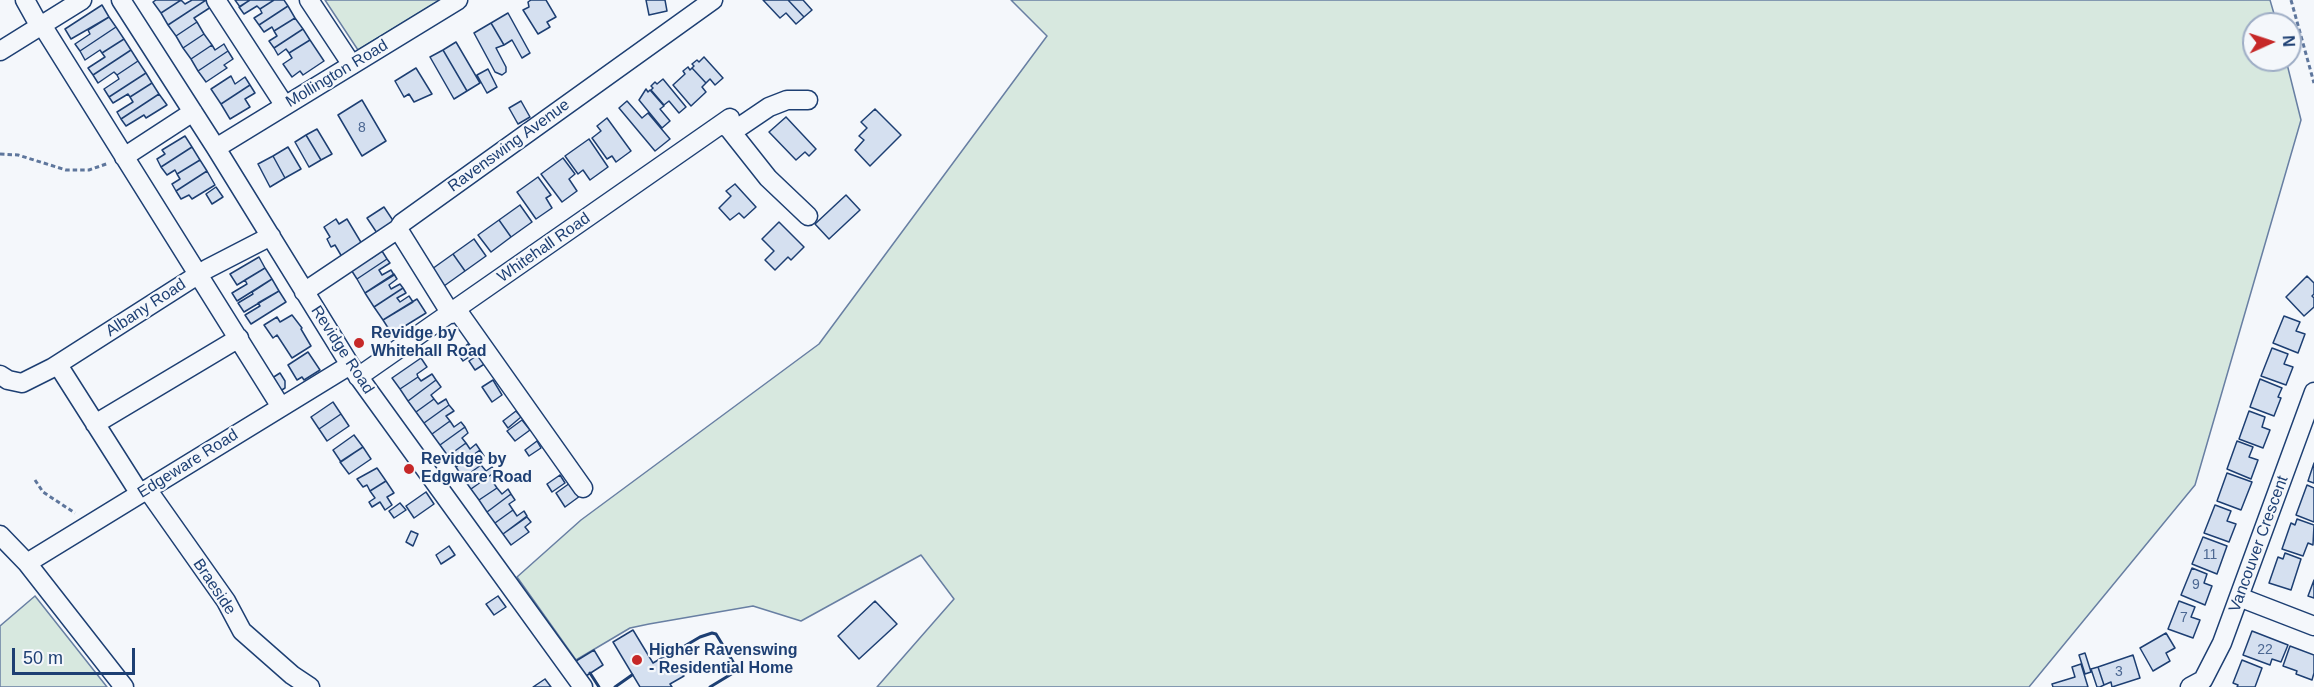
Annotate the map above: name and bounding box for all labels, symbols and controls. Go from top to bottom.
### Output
north arrow [2242,12,2302,72]
text: N [2280,35,2297,47]
street label: Mollington Road [283,36,391,112]
street label: Ravenswing Avenue [444,95,574,197]
house number: 8 [358,120,366,136]
street label: Whitehall Road [494,209,594,287]
street label: Albany Road [102,275,190,341]
street label: Revidge Road [306,302,378,398]
place label: Revidge by Whitehall Road [371,324,487,362]
marker: Revidge by Whitehall Road [352,336,366,350]
street label: Edgeware Road [134,425,242,503]
place label: Revidge by Edgware Road [421,450,532,488]
marker: Revidge by Edgware Road [402,462,416,476]
street label: Vancouver Crescent [2225,473,2293,615]
house number: 11 [2203,547,2217,563]
street label: Braeside [188,555,240,619]
house number: 9 [2192,577,2200,593]
house number: 7 [2180,610,2188,626]
scale bar [15,636,138,674]
place label: Higher Ravenswing - Residential Home [649,641,797,679]
house number: 22 [2257,642,2273,658]
text: 50 m [23,648,63,668]
marker: Higher Ravenswing - Residential Home [630,653,644,667]
house number: 3 [2115,664,2123,680]

